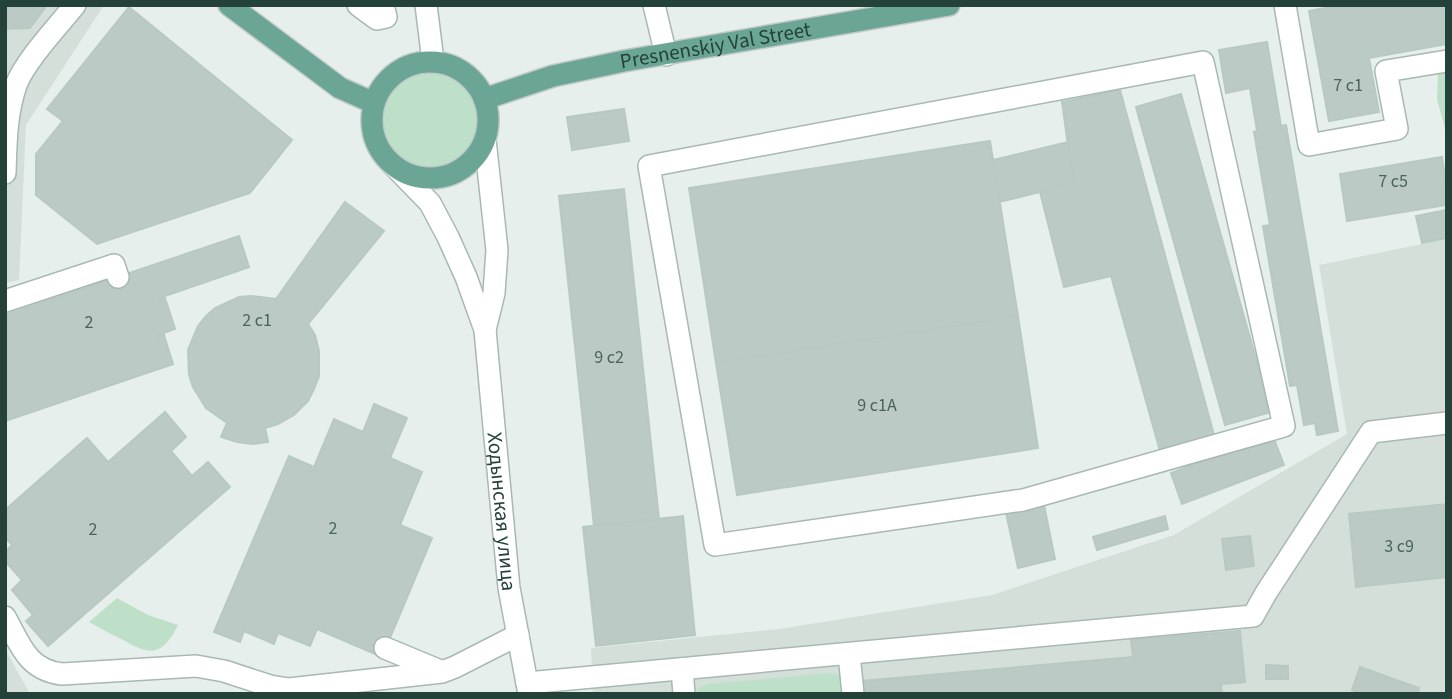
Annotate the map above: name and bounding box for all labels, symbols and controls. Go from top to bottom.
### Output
street label: Presnenskiy Val Street [618,14,813,76]
house number: 7 с1 [1333,73,1363,98]
house number: 7 с5 [1378,169,1408,194]
house number: 2 c1 [242,308,272,333]
house number: 2 [85,310,94,335]
house number: 9 с2 [594,345,624,370]
house number: 9 с1А [857,393,897,418]
street label: Ходынская улица [480,431,524,592]
house number: 2 [329,516,338,541]
house number: 2 [89,517,98,542]
house number: 3 c9 [1384,534,1414,559]

